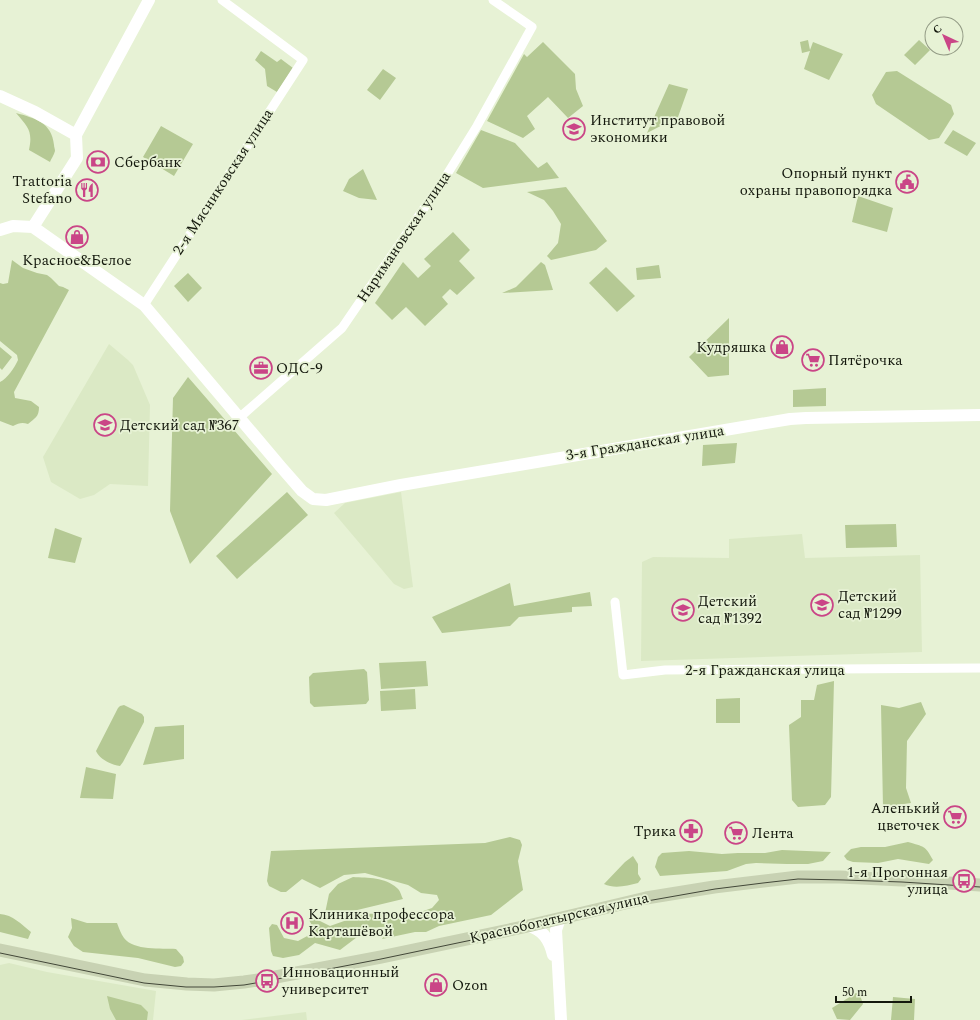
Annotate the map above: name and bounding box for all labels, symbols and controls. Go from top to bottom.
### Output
north arrow [924,16,964,56]
text: С [929,20,946,38]
street label: 2-я Мясниковская улица [167,104,280,260]
place label: Институт правовой экономики [590,109,725,149]
school or university icon: Институт правовой экономики [561,116,587,142]
bank icon: Сбербанк [85,149,111,175]
place label: Сбербанк [114,151,182,174]
place label: Опорный пункт охраны правопорядка [740,162,893,202]
street label: Наримановская улица [351,166,457,307]
public building icon: Опорный пункт охраны правопорядка [894,169,920,195]
place label: Trattoria Stefano [12,170,73,210]
restaurant icon: Trattoria Stefano [74,177,100,203]
shop icon: Красное&Белое [64,224,90,250]
place label: Красное&Белое [22,249,132,272]
shop icon: Кудряшка [769,334,795,360]
place label: Кудряшка [696,336,767,359]
supermarket icon: Пятёрочка [800,347,826,373]
place label: Пятёрочка [828,349,903,372]
office icon: ОДС-9 [248,355,274,381]
place label: ОДС-9 [276,357,323,380]
school or university icon: Детский сад №367 [92,412,118,438]
place label: Детский сад №367 [120,414,239,437]
street label: 3-я Гражданская улица [564,419,726,467]
place label: Детский сад №1299 [838,585,902,625]
place label: Детский сад №1392 [698,590,762,630]
school or university icon: Детский сад №1299 [809,592,835,618]
school or university icon: Детский сад №1392 [670,597,696,623]
street label: 2-я Гражданская улица [685,659,846,682]
place label: Аленький цветочек [871,797,940,837]
supermarket icon: Аленький цветочек [942,804,968,830]
pharmacy icon: Трика [678,818,704,844]
place label: Трика [633,820,677,843]
supermarket icon: Лента [723,820,749,846]
place label: Лента [752,822,794,845]
place label: 1-я Прогонная улица [847,861,949,901]
bus stop icon: 1-я Прогонная улица [951,868,977,894]
street label: Краснобогатырская улица [467,886,651,950]
place label: Клиника профессора Карташёвой [308,903,455,943]
hospital icon: Клиника профессора Карташёвой [279,910,305,936]
place label: Инновационный университет [281,961,399,1001]
bus stop icon: Инновационный университет [254,968,280,994]
shop icon: Ozon [423,972,449,998]
place label: Ozon [452,974,488,997]
scale bar [836,978,911,1004]
text: 50 m [842,983,867,1002]

